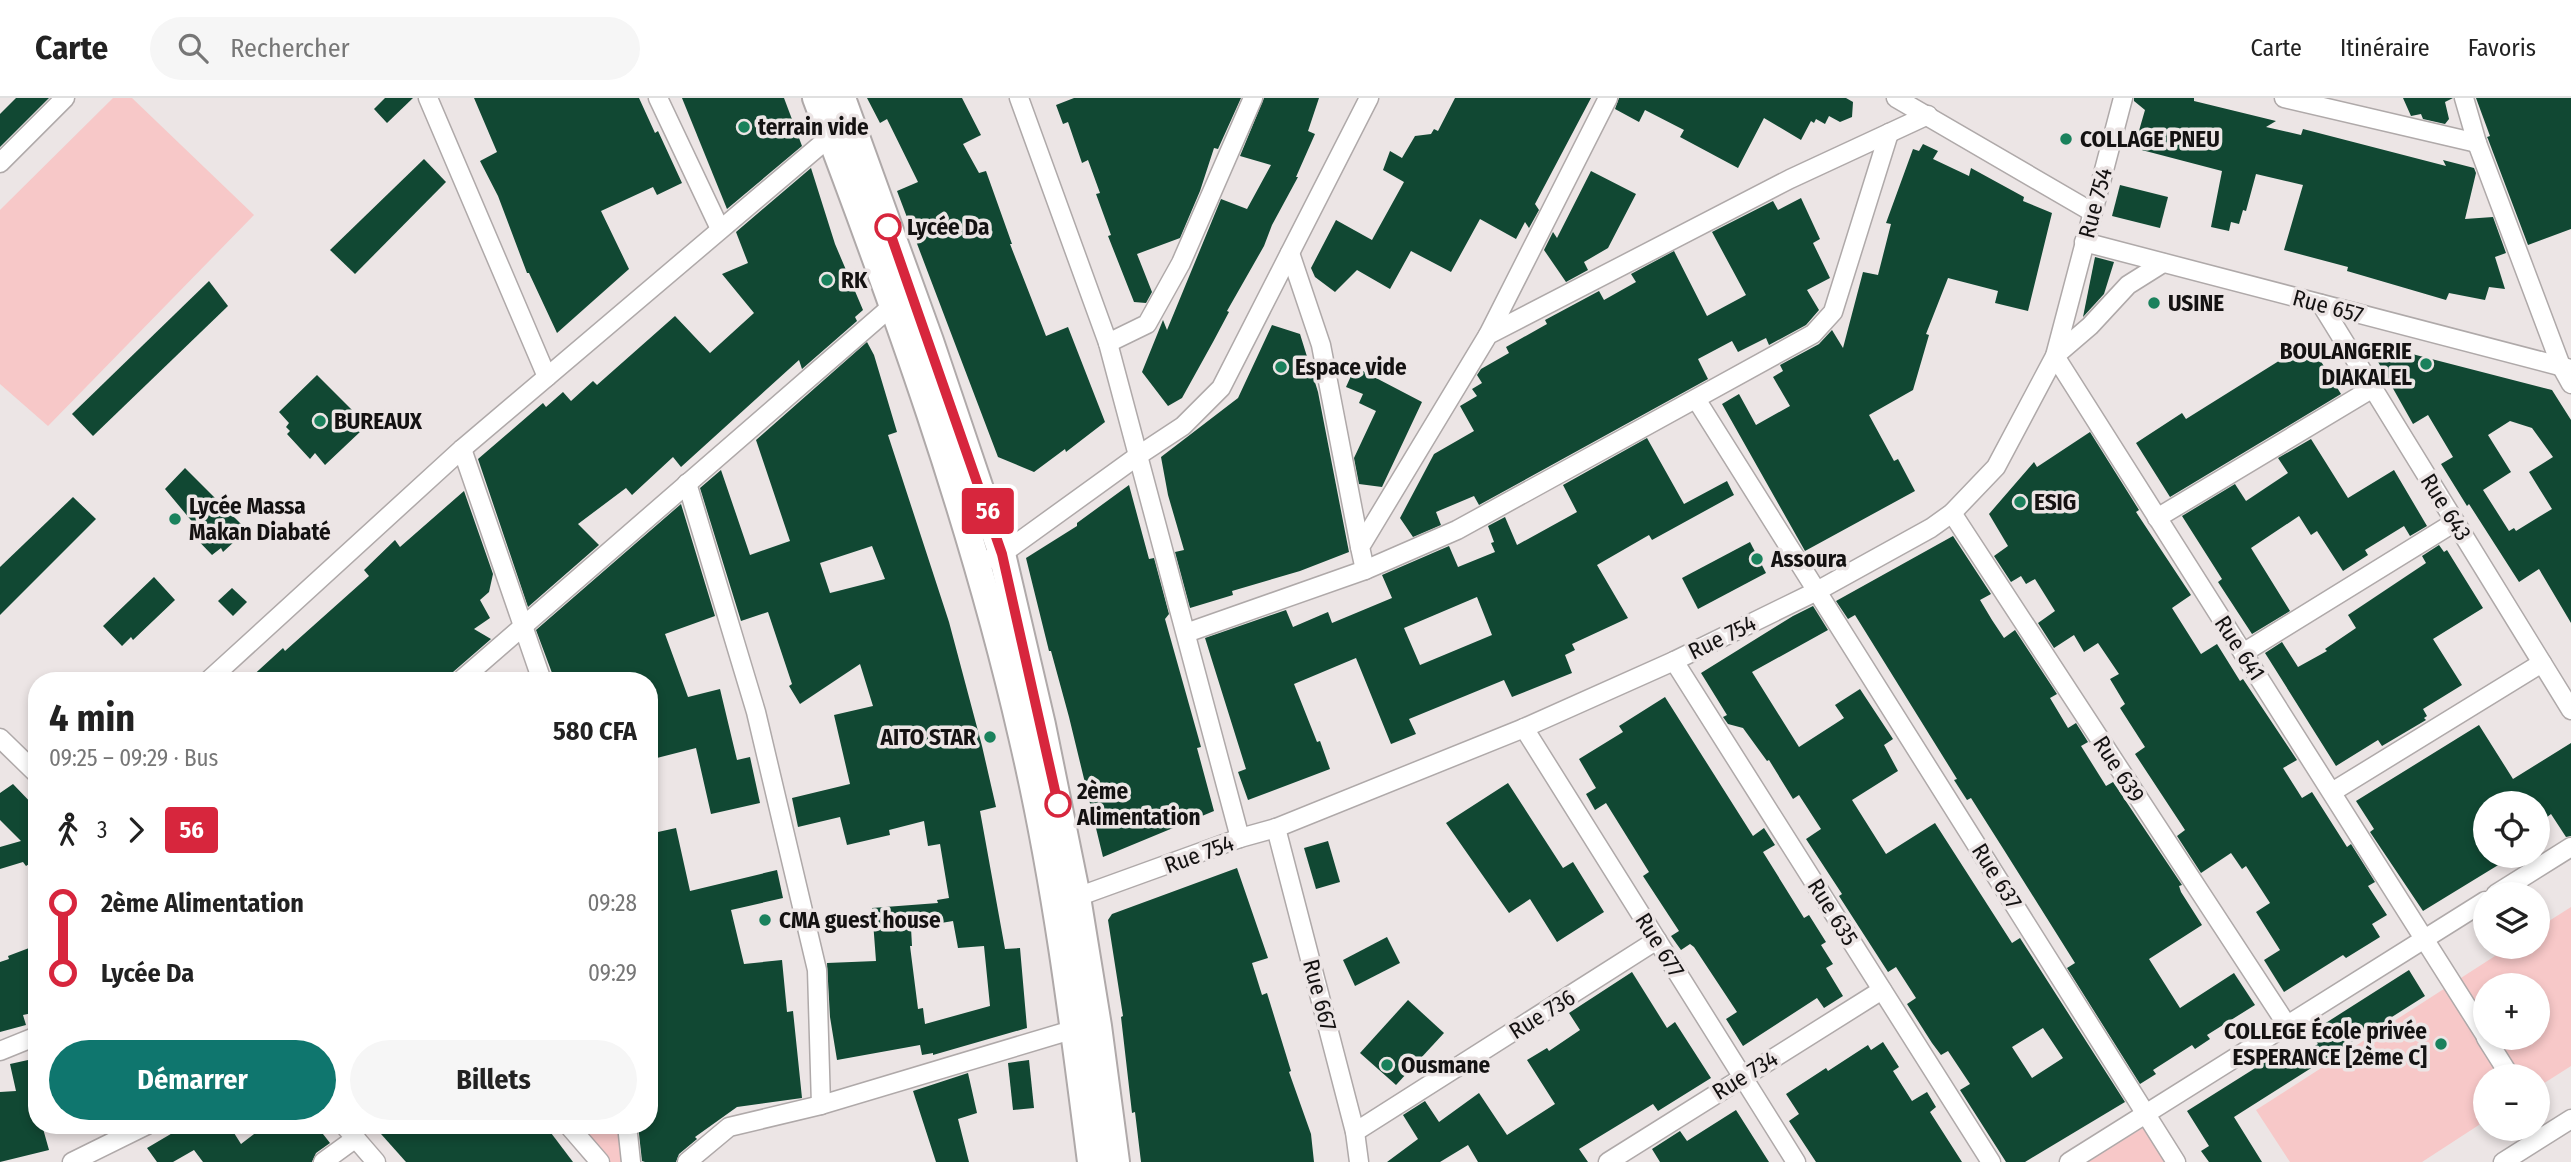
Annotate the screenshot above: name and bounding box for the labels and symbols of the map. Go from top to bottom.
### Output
place label: terrain vide [758,113,869,141]
marker: terrain vide [736,119,752,135]
place label: COLLAGE PNEU [2080,125,2220,153]
marker: COLLAGE PNEU [2058,131,2074,147]
street label: Rue 754 [2072,165,2118,241]
place label: Lycée Da [907,213,989,241]
marker: Lycée Da [875,214,901,240]
place label: RK [841,266,868,294]
marker: RK [819,272,835,288]
street label: Rue 657 [2290,283,2366,329]
place label: USINE [2168,289,2224,317]
marker: USINE [2146,295,2162,311]
place label: BOULANGERIE DIAKALEL [2280,337,2412,391]
place label: Espace vide [1295,353,1407,381]
marker: BOULANGERIE DIAKALEL [2418,356,2434,372]
marker: Espace vide [1273,359,1289,375]
place label: BUREAUX [334,407,423,435]
marker: BUREAUX [312,413,328,429]
street label: Rue 643 [2415,468,2477,546]
line badge: 56 [956,488,1020,534]
place label: ESIG [2034,488,2076,516]
place label: Lycée Massa Makan Diabaté [189,492,331,546]
marker: ESIG [2012,494,2028,510]
marker: Lycée Massa Makan Diabaté [167,511,183,527]
place label: Assoura [1770,545,1847,573]
marker: Assoura [1749,551,1765,567]
street label: Rue 754 [1683,609,1761,665]
street label: Rue 641 [2209,610,2271,686]
place label: AITO STAR [880,723,977,751]
marker: AITO STAR [982,729,998,745]
street label: Rue 639 [2087,730,2151,808]
place label: 2ème Alimentation [1076,777,1201,831]
marker: 2ème Alimentation [1045,791,1071,817]
street label: Rue 754 [1160,829,1238,879]
street label: Rue 637 [1966,838,2028,914]
street label: Rue 635 [1802,873,1864,951]
place label: CMA guest house [779,906,941,934]
street label: Rue 677 [1629,907,1691,983]
marker: CMA guest house [757,912,773,928]
street label: Rue 667 [1297,956,1343,1034]
street label: Rue 736 [1504,983,1580,1045]
place label: COLLEGE École privée ESPERANCE [2ème C] [2224,1016,2427,1071]
marker: COLLEGE École privée ESPERANCE [2ème C] [2433,1036,2449,1052]
street label: Rue 734 [1707,1044,1783,1106]
place label: Ousmane [1401,1051,1491,1079]
marker: Ousmane [1379,1057,1395,1073]

